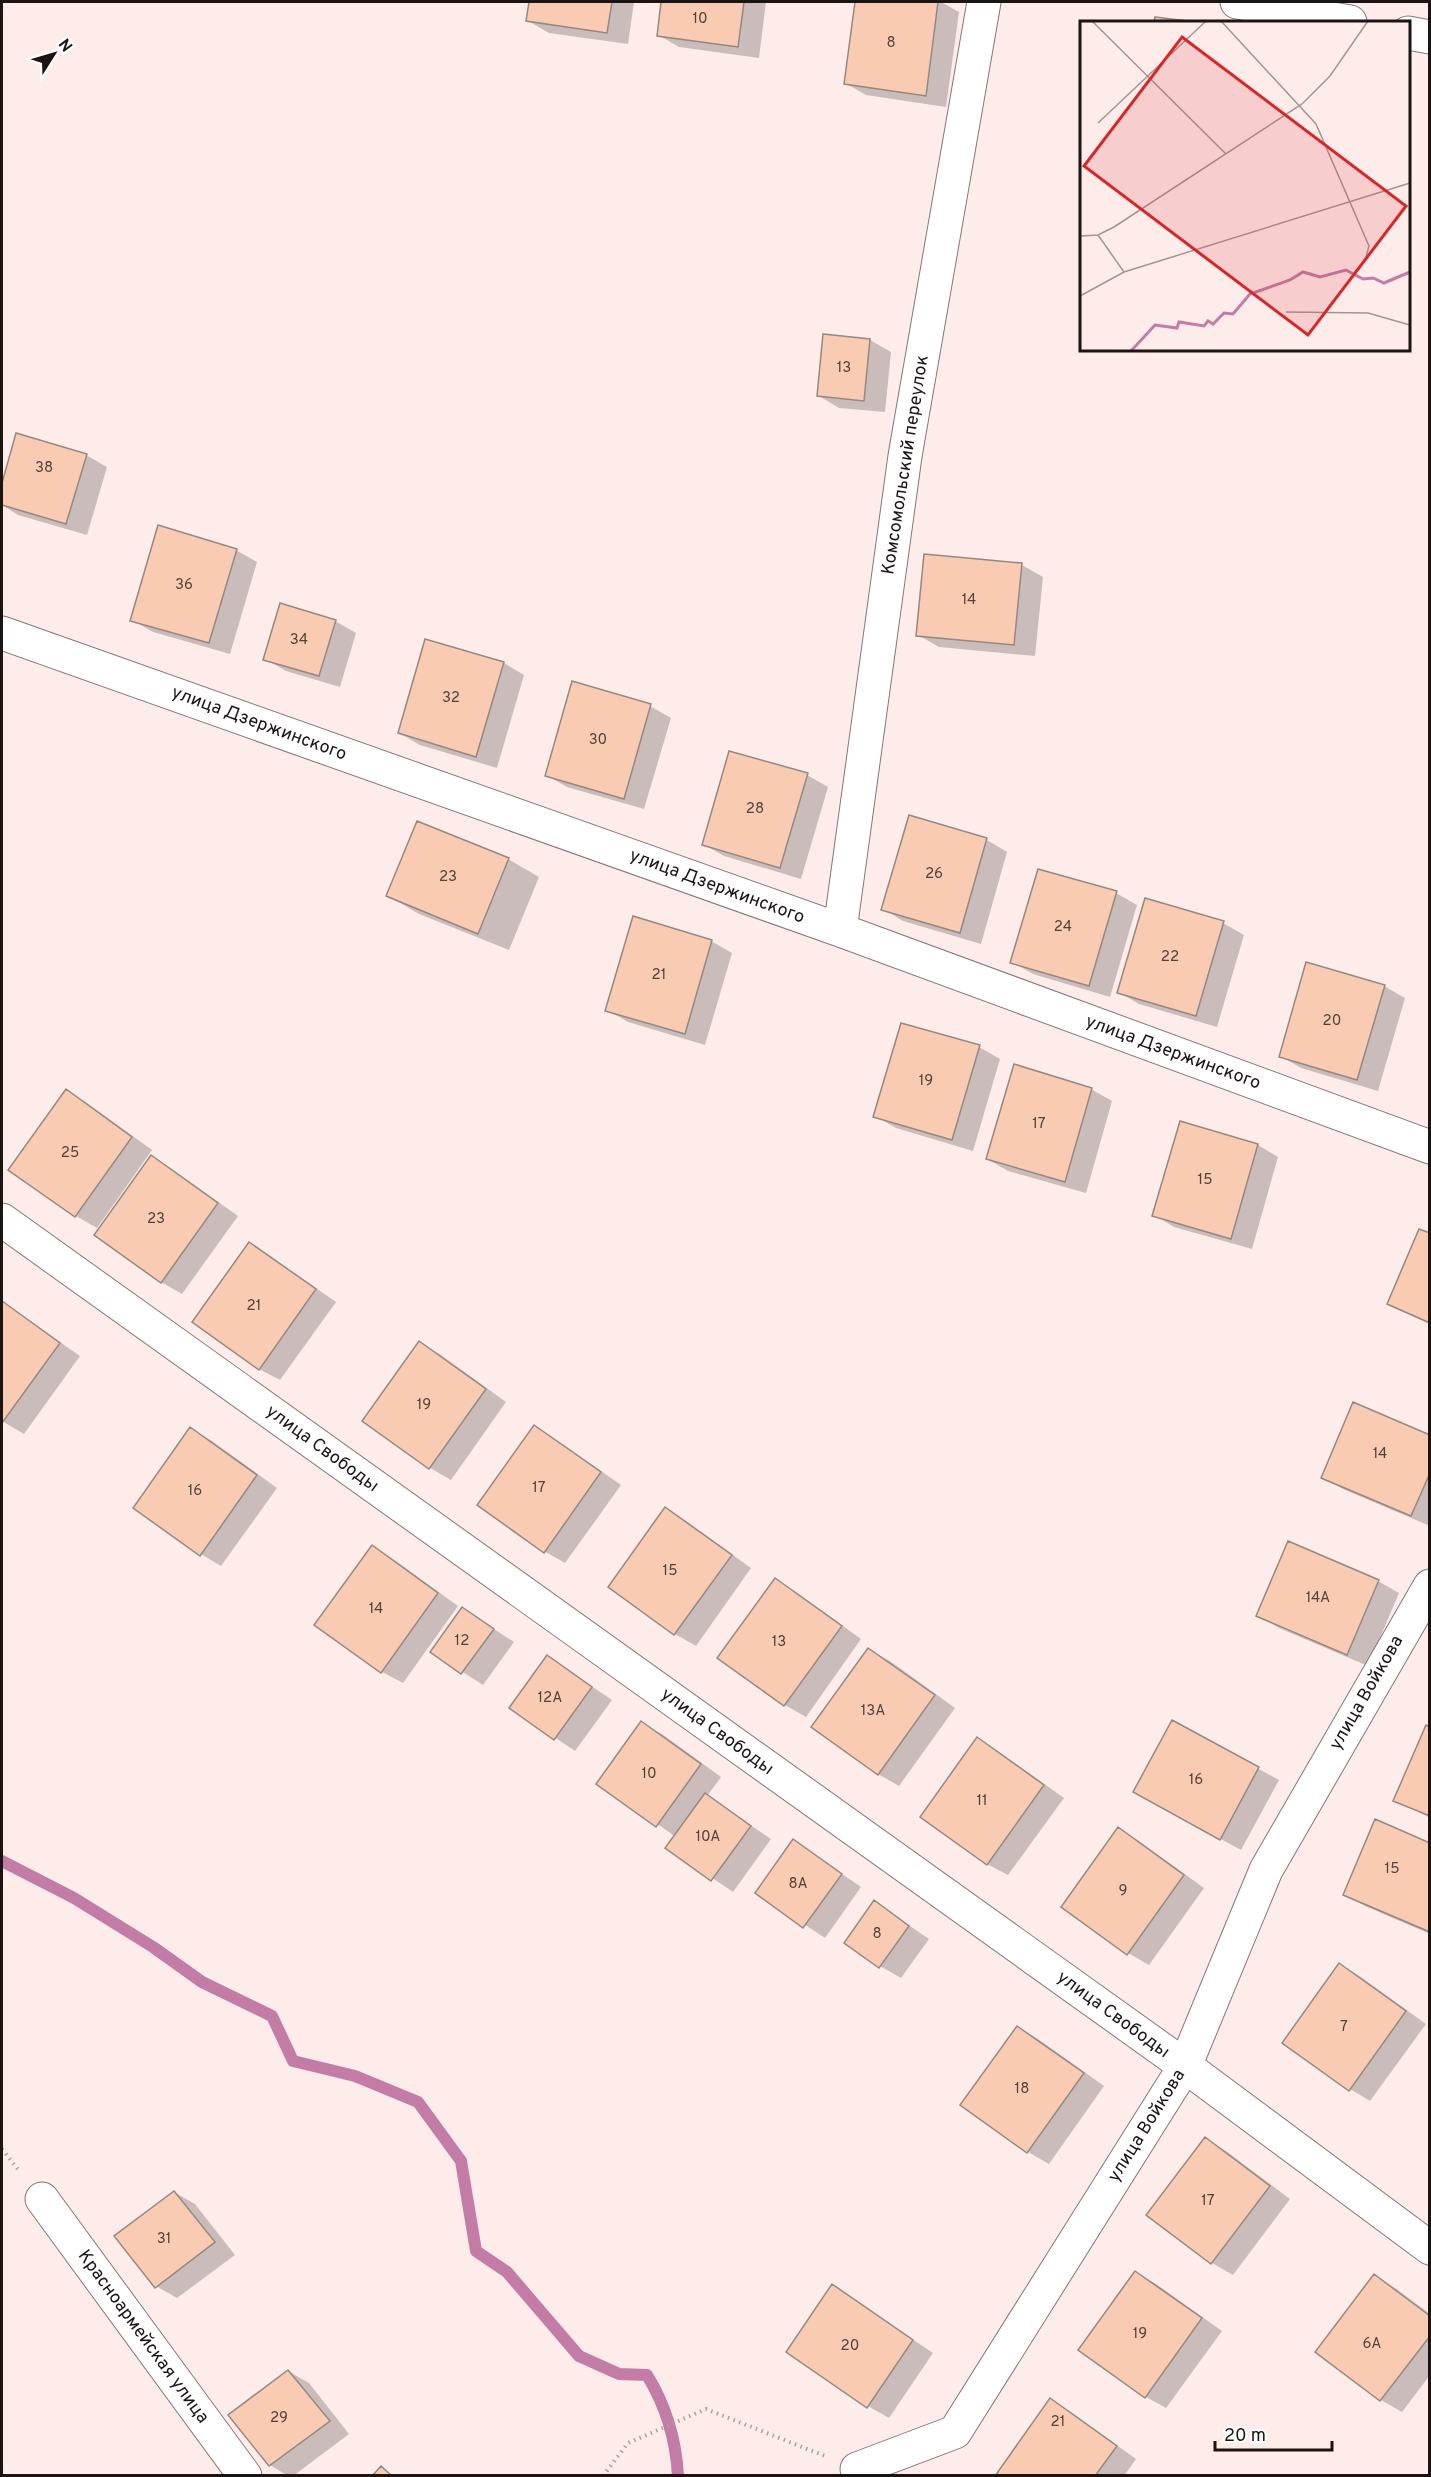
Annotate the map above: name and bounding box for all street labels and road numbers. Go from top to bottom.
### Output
street label: Комсомольский переулок [877,354,935,576]
street label: улица Дзержинского [168,682,350,766]
street label: улица Дзержинского [626,845,808,929]
street label: улица Дзержинского [1082,1011,1264,1095]
street label: улица Свободы [261,1400,383,1498]
street label: улица Войкова [1325,1632,1409,1754]
street label: улица Свободы [656,1683,778,1781]
street label: улица Свободы [1052,1966,1174,2064]
street label: улица Войкова [1103,2065,1191,2187]
street label: Красноармейская улица [72,2246,214,2428]

